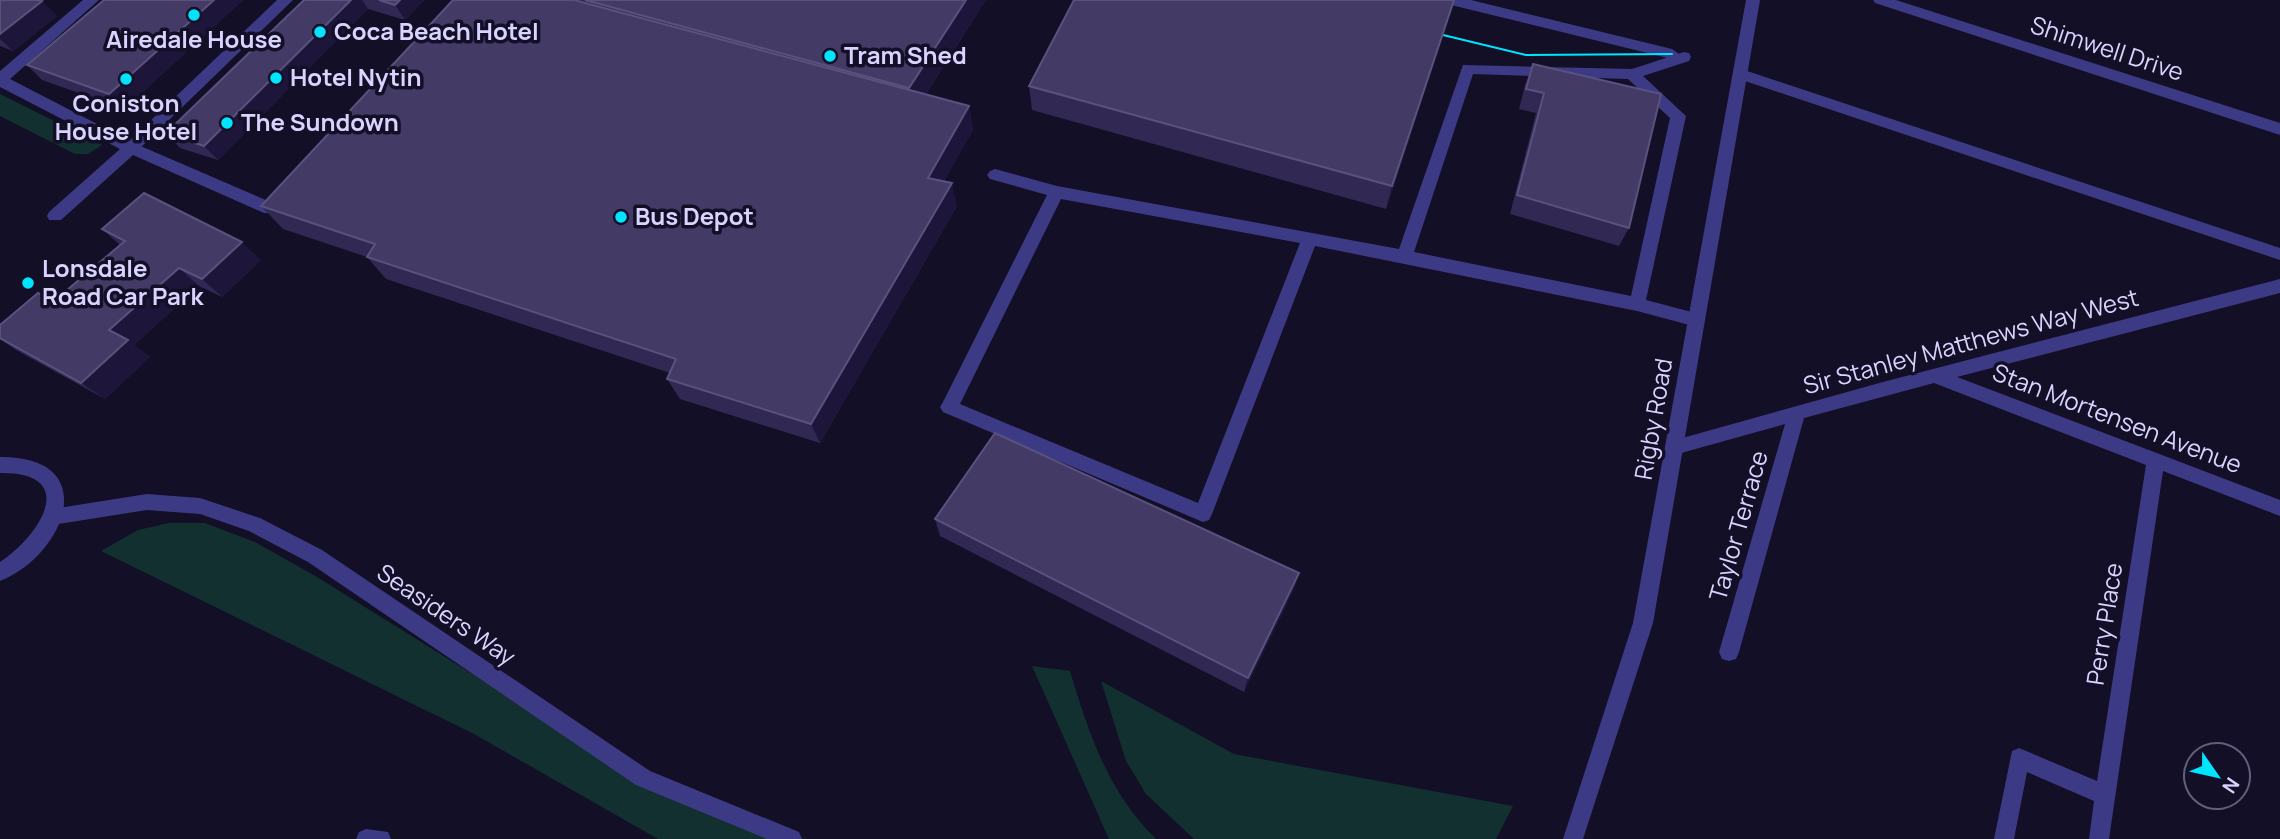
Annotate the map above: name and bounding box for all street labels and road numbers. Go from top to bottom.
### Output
street label: Shimwell Drive [2027,7,2188,88]
street label: Sir Stanley Matthews Way West [1799,280,2142,401]
street label: Rigby Road [1626,355,1679,482]
street label: Stan Mortensen Avenue [1988,355,2247,480]
street label: Taylor Terrace [1700,447,1775,604]
street label: Seasiders Way [371,555,523,673]
street label: Perry Place [2078,560,2129,687]

